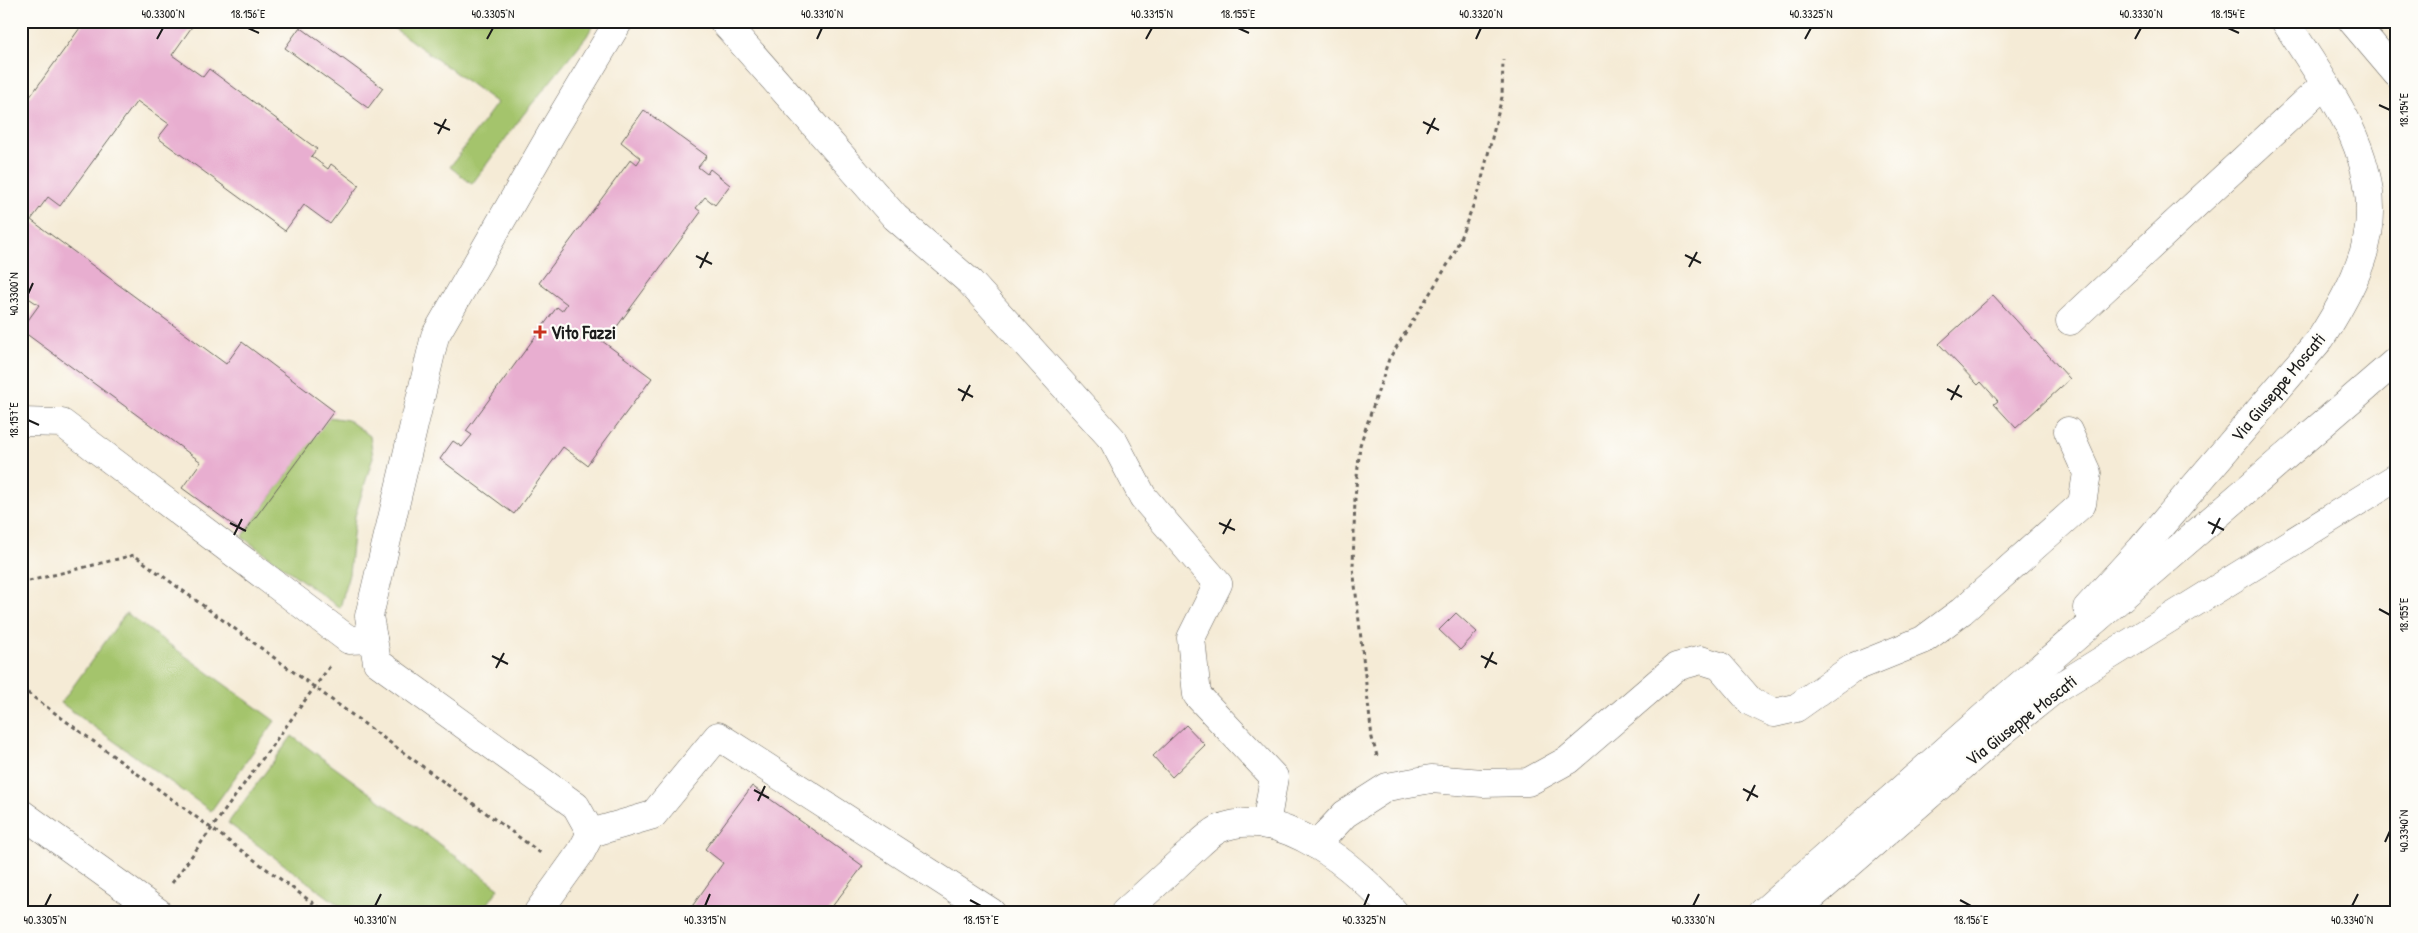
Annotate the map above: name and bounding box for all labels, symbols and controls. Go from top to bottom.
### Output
text: 40.3300°N [141,5,185,22]
text: 18.156°E [231,5,266,22]
text: 40.3305°N [472,5,514,22]
text: 40.3310°N [801,5,843,22]
text: 40.3315°N [1131,5,1173,22]
text: 18.155°E [1221,5,1256,22]
text: 40.3320°N [1459,5,1503,22]
text: 40.3325°N [1789,5,1833,22]
text: 40.3330°N [2119,5,2163,22]
text: 18.154°E [2211,5,2246,22]
text: 18.154°E [2395,92,2412,127]
text: 40.3300°N [5,272,22,316]
place label: Vito Fazzi [551,320,616,345]
marker: Vito Fazzi [533,325,547,339]
street label: Via Giuseppe Moscati [2225,327,2331,447]
text: 18.157°E [5,402,22,438]
text: 18.155°E [2395,597,2412,632]
street label: Via Giuseppe Moscati [1960,669,2082,771]
text: 40.3340°N [2395,810,2412,852]
text: 40.3305°N [24,911,66,928]
text: 40.3310°N [354,911,396,928]
text: 40.3315°N [684,911,726,928]
text: 18.157°E [963,911,999,928]
text: 40.3325°N [1342,911,1386,928]
text: 40.3330°N [1671,911,1715,928]
text: 18.156°E [1954,911,1989,928]
text: 40.3340°N [2331,911,2373,928]

